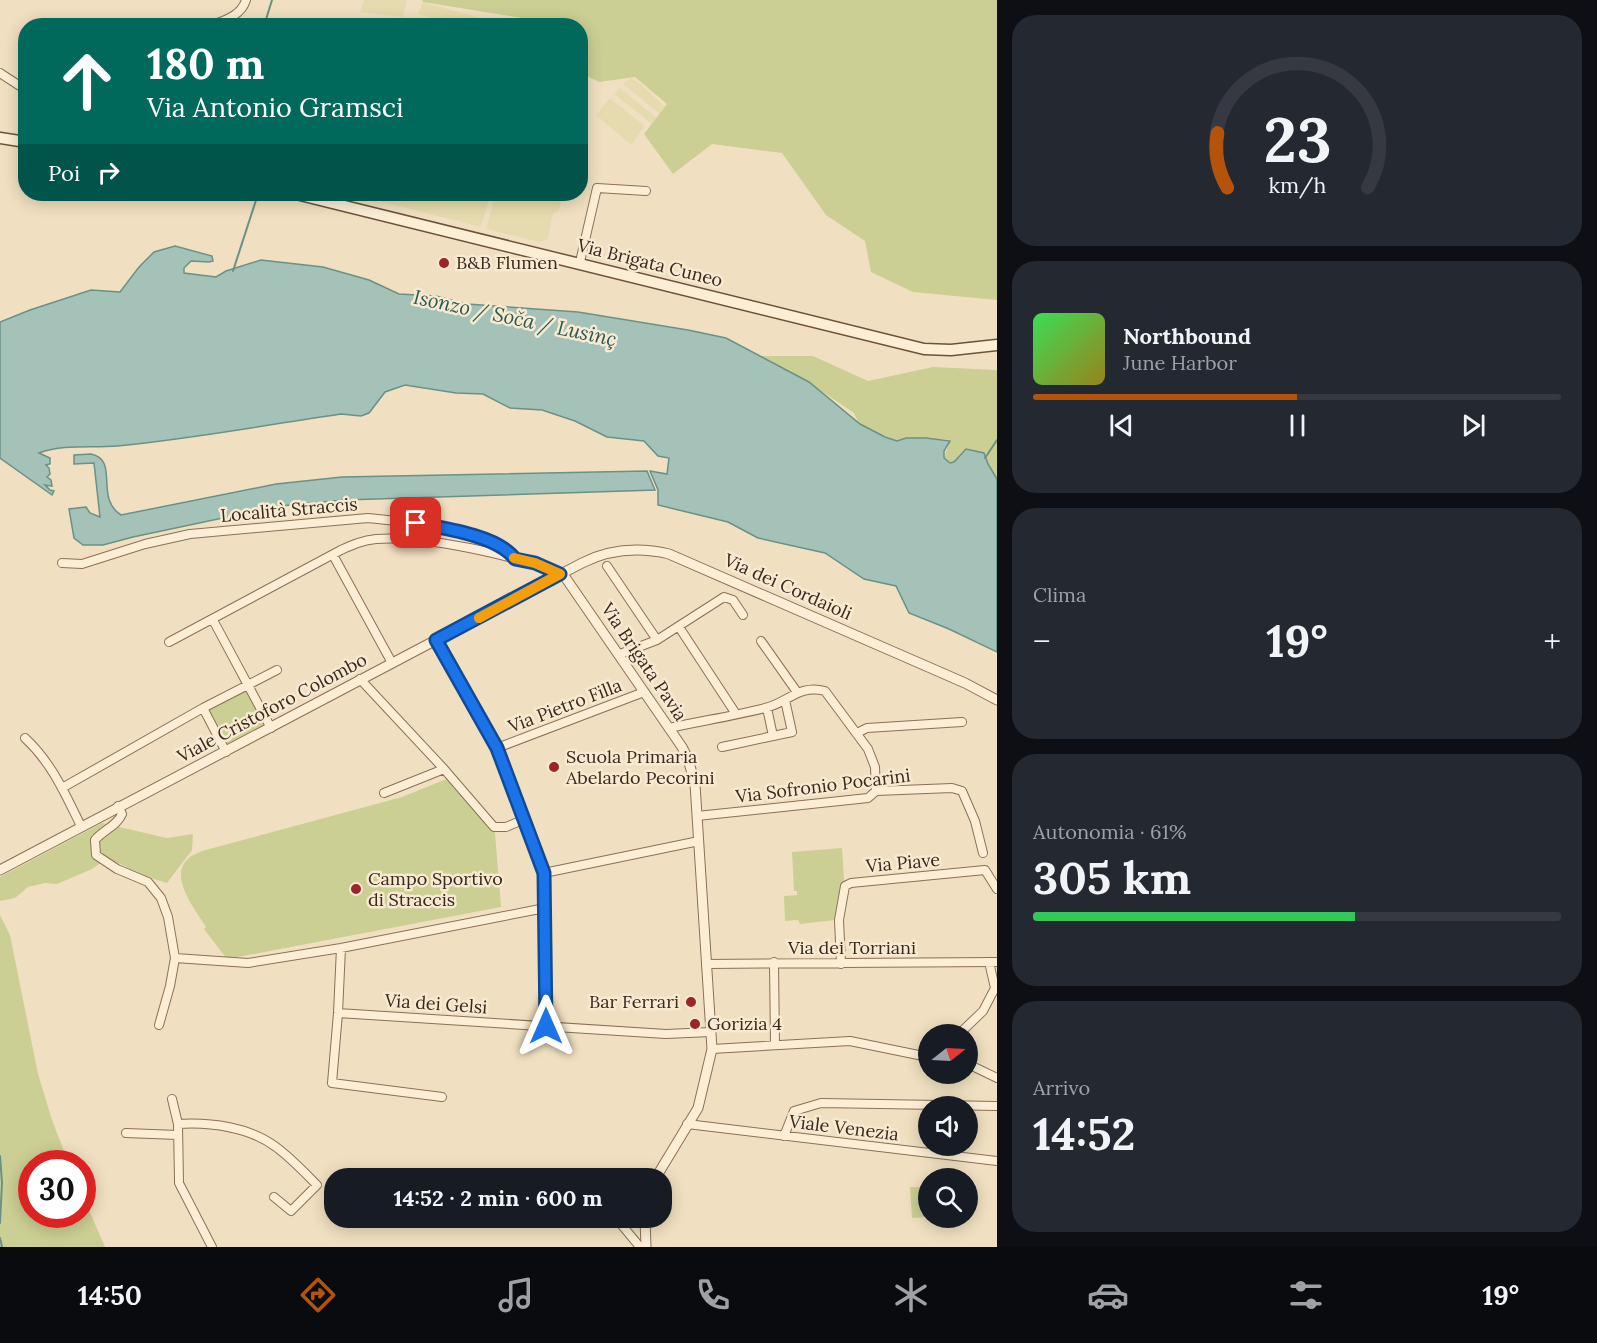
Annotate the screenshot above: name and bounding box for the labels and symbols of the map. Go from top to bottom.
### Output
street label: Via Brigata Cuneo [574,233,725,292]
place label: B&B Flumen [456,251,558,274]
marker: B&B Flumen [437,256,451,270]
water label: Isonzo / Soča / Lusinç [411,284,619,352]
street label: Località Straccis [219,492,358,527]
pin [390,497,441,548]
street label: Via dei Cordaioli [720,548,856,625]
street label: Via Brigata Pavia [596,597,692,725]
street label: Viale Cristoforo Colombo [172,648,371,768]
street label: Via Pietro Filla [504,673,625,738]
place label: Scuola Primaria Abelardo Pecorini [565,745,715,789]
marker: Scuola Primaria Abelardo Pecorini [547,760,561,774]
street label: Via Sofronio Pocarini [733,763,912,808]
street label: Via Piave [864,848,941,877]
place label: Campo Sportivo di Straccis [368,867,503,911]
marker: Campo Sportivo di Straccis [349,882,363,896]
street label: Via dei Torriani [787,936,916,959]
street label: Via dei Gelsi [383,988,488,1019]
place label: Bar Ferrari [589,990,679,1013]
position arrow [514,994,578,1058]
marker: Bar Ferrari [684,995,698,1009]
place label: Gorizia 4 [707,1012,782,1035]
marker: Gorizia 4 [688,1017,702,1031]
north arrow [918,1024,978,1084]
street label: Viale Venezia [787,1109,900,1146]
speed limit sign: 30 [18,1150,96,1228]

